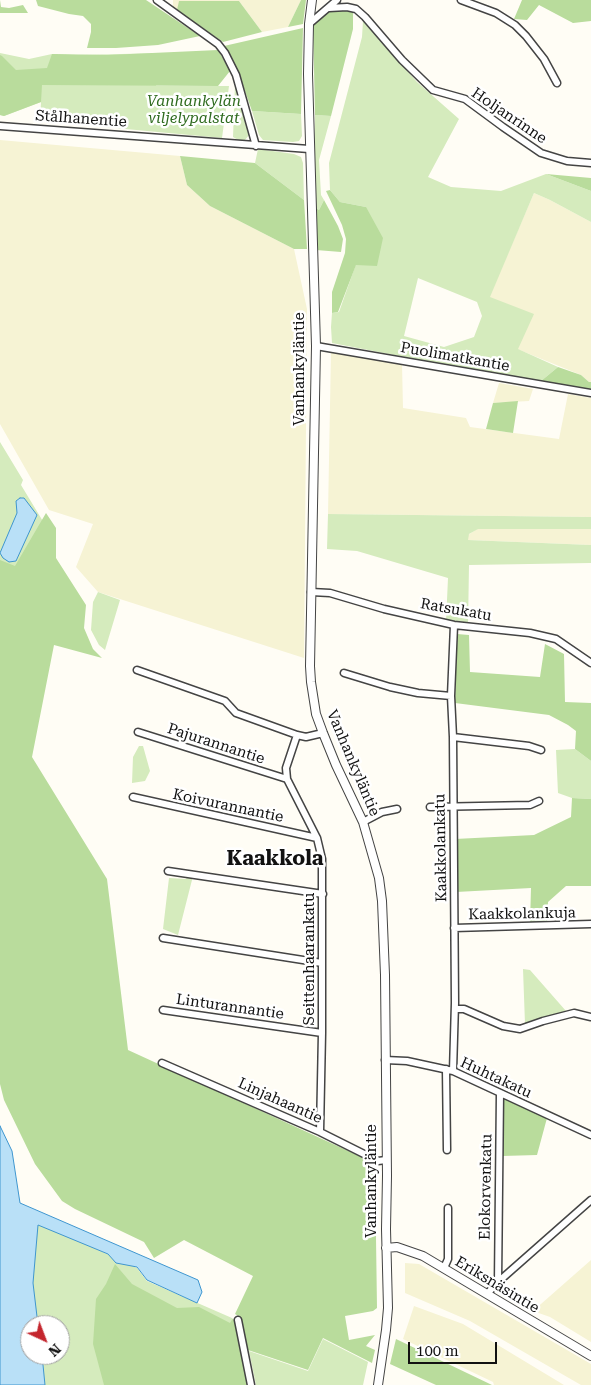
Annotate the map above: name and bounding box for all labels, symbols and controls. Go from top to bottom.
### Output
street label: Holjanrinne [468,84,550,148]
park label: Vanhankylän viljelypalstat [147,93,241,128]
street label: Stålhanentie [35,107,127,131]
street label: Vanhankyläntie [291,312,309,426]
street label: Puolimatkantie [399,339,511,375]
street label: Ratsukatu [419,595,493,625]
street label: Vanhankyläntie [323,707,383,819]
street label: Pajurannantie [165,720,267,768]
street label: Koivurannantie [171,785,285,827]
street label: Kaakkolankatu [431,794,451,902]
district label: Kaakkola [227,847,323,871]
street label: Seittenhaarankatu [301,893,319,1025]
street label: Kaakkolankuja [468,904,576,924]
street label: Linturannantie [175,991,285,1023]
street label: Huhtakatu [457,1054,535,1102]
street label: Linjahaantie [235,1074,325,1128]
street label: Vanhankyläntie [363,1124,381,1238]
street label: Elokorvenkatu [476,1134,496,1240]
street label: Eriksnäsintie [452,1253,542,1317]
north arrow [20,1315,70,1365]
scale bar [411,1332,500,1364]
text: N [45,1341,64,1360]
text: 100 m [416,1342,459,1360]

